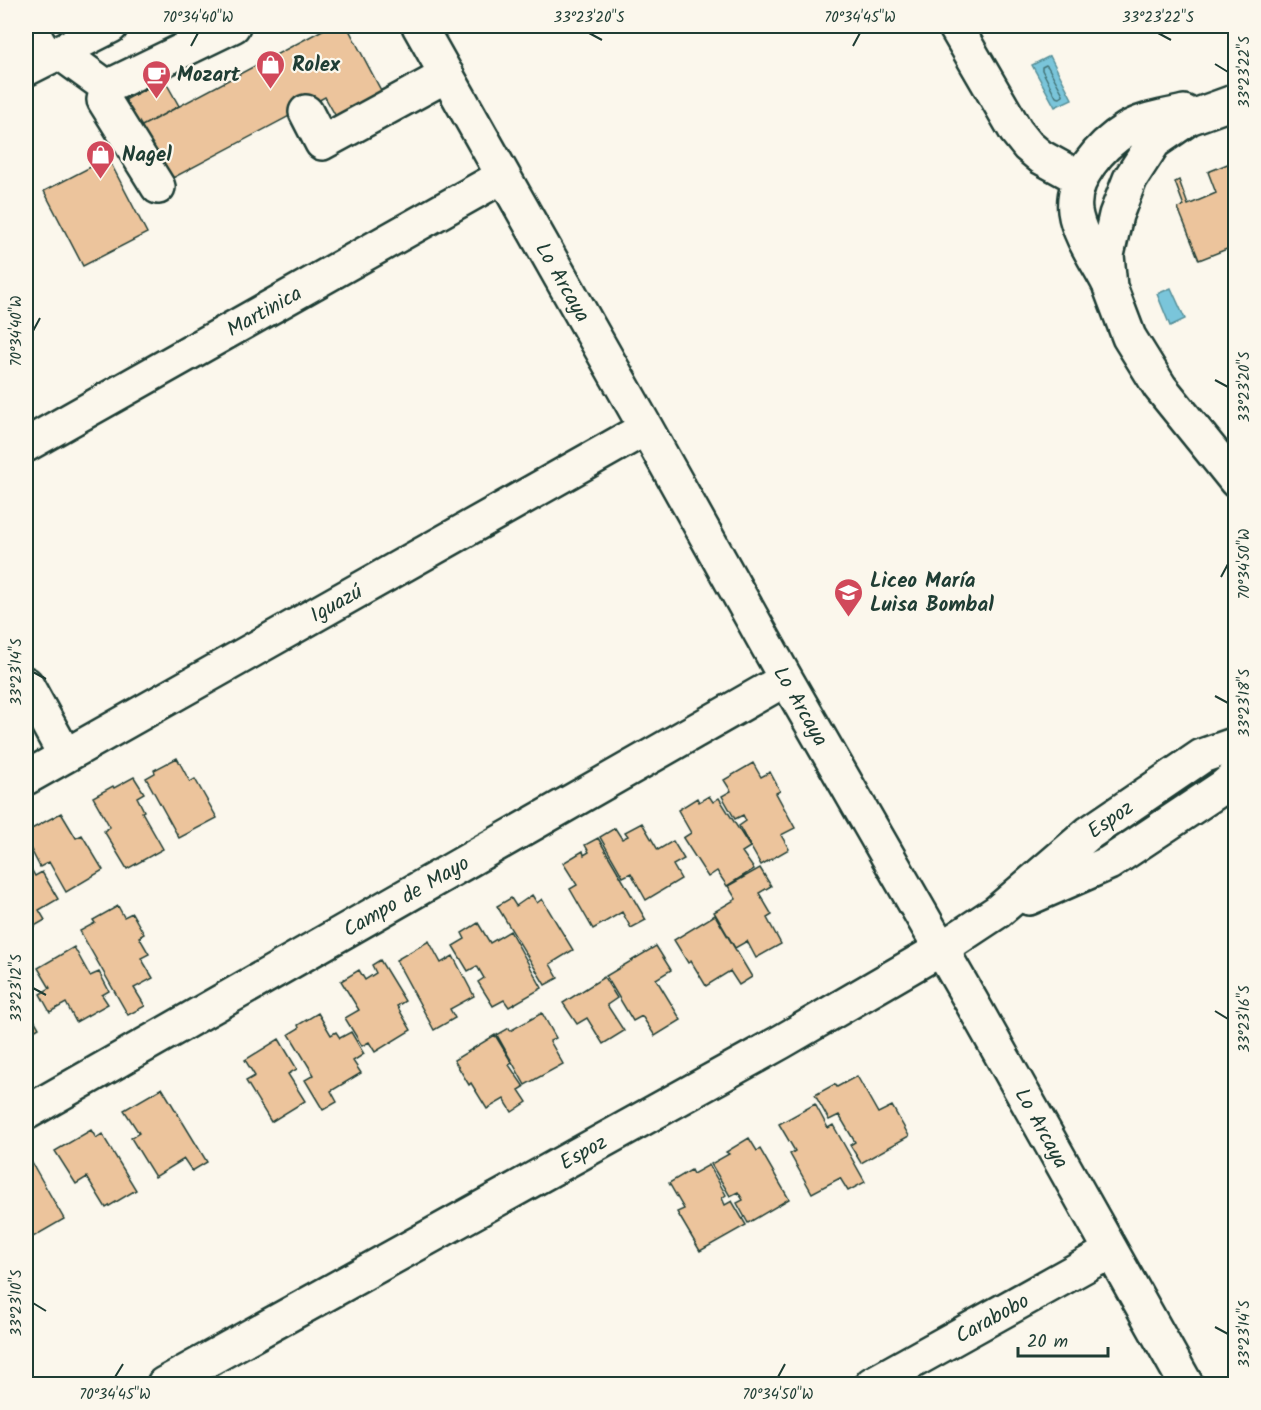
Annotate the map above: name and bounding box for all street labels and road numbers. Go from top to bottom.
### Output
street label: Lo Arcaya [525,236,598,329]
street label: Martinica [221,278,309,347]
street label: Iguazú [304,576,370,632]
street label: Lo Arcaya [763,660,836,753]
street label: Espoz [1081,792,1141,848]
street label: Campo de Mayo [337,848,476,947]
street label: Lo Arcaya [1005,1082,1076,1175]
street label: Espoz [554,1127,614,1180]
street label: Carabobo [950,1285,1036,1353]

